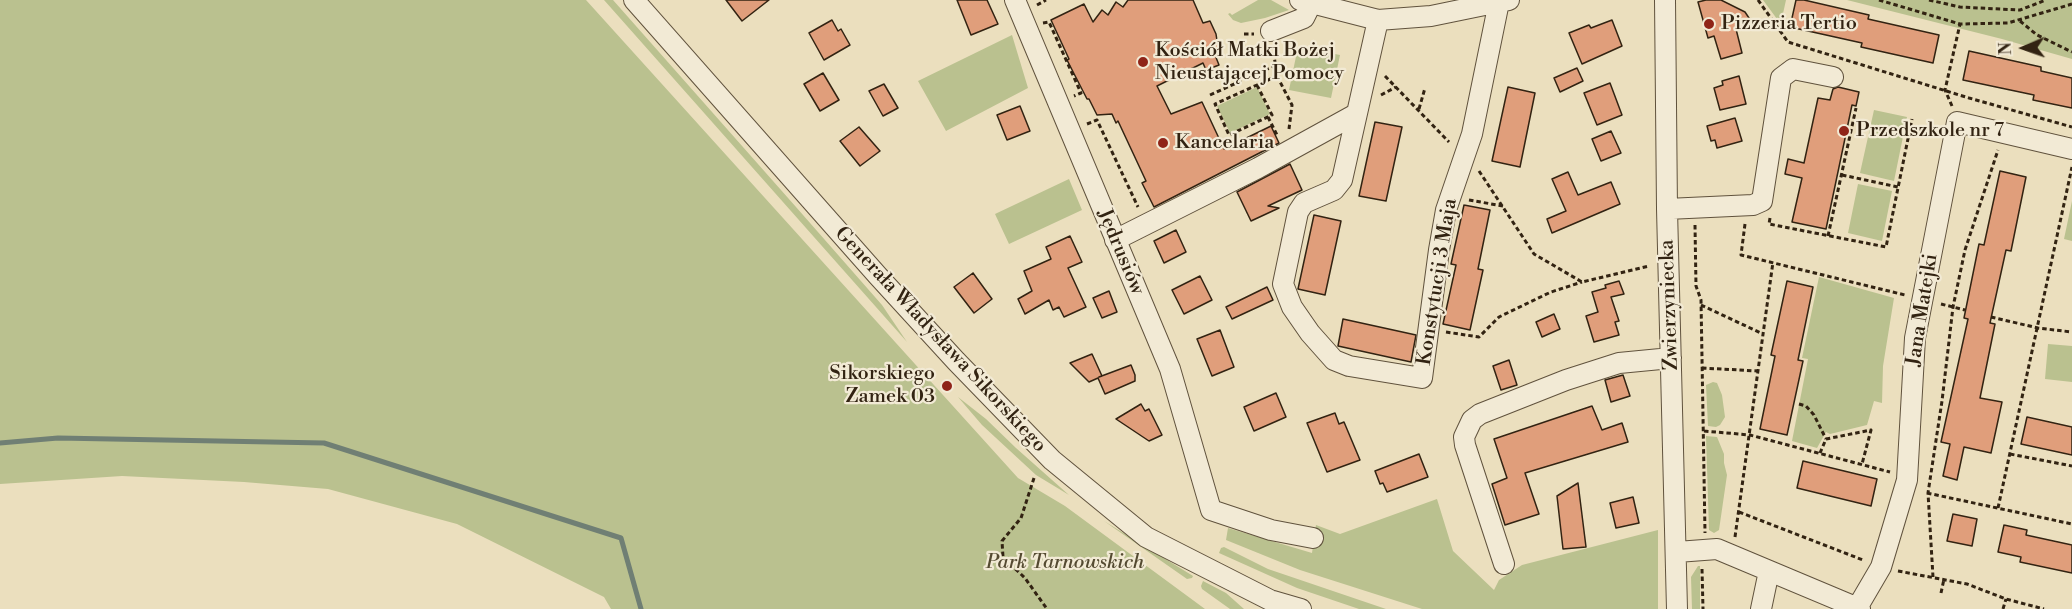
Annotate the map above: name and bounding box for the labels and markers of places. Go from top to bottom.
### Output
place label: Pizzeria Tertio [1721,12,1857,36]
marker: Pizzeria Tertio [1702,17,1716,31]
place label: Kościół Matki Bożej Nieustającej Pomocy [1155,39,1344,86]
marker: Kościół Matki Bożej Nieustającej Pomocy [1136,55,1150,69]
place label: Przedszkole nr 7 [1856,119,2004,143]
marker: Przedszkole nr 7 [1837,124,1851,138]
place label: Kancelaria [1175,131,1274,155]
marker: Kancelaria [1156,136,1170,150]
place label: Sikorskiego Zamek 03 [829,362,935,409]
marker: Sikorskiego Zamek 03 [940,379,954,393]

